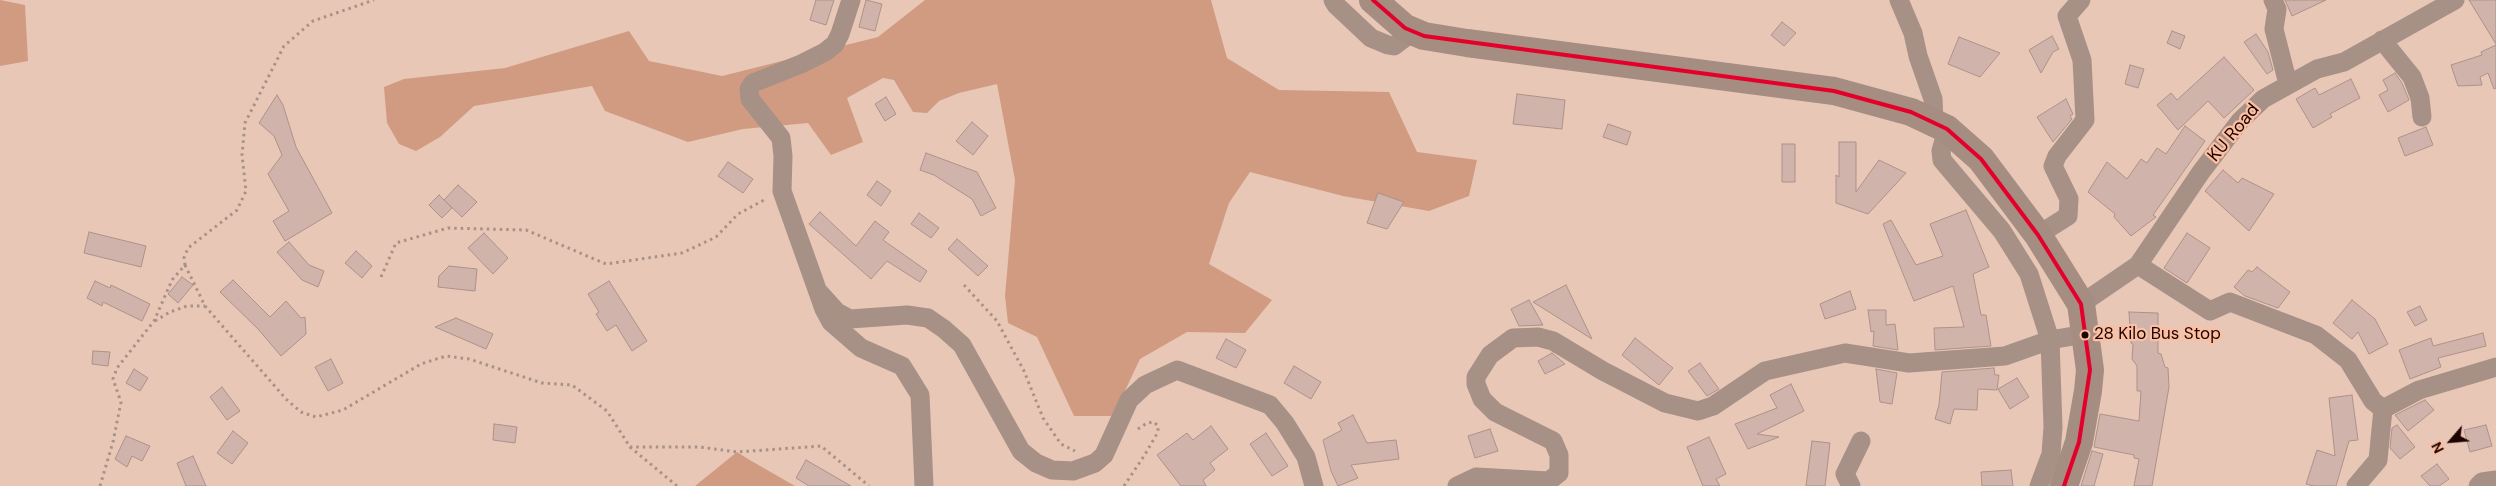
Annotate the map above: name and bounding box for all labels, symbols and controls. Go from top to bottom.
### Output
street label: KU Road [2204,100,2264,166]
place label: 28 Kilo Bus Stop [2094,325,2221,345]
marker: 28 Kilo Bus Stop [2080,330,2090,340]
north arrow [2426,416,2476,466]
text: N [2427,439,2448,456]

